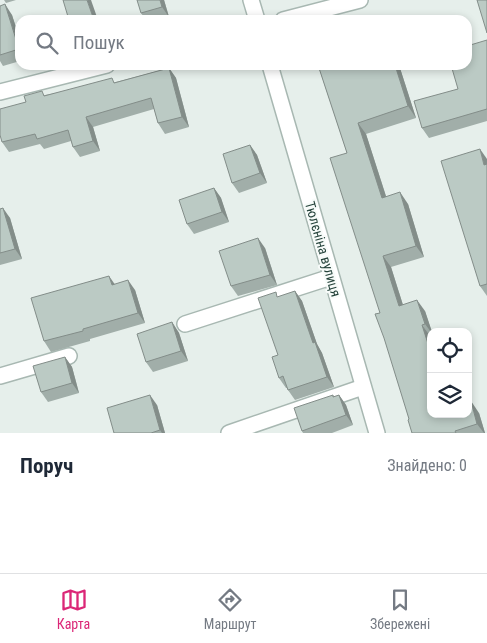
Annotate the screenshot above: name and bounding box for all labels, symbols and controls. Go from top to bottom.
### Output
search box [15,15,472,70]
icon: search [33,29,61,57]
text: Пошук [73,31,125,54]
street label: Тюлєніна вулиця [302,199,344,299]
map controls [427,328,472,418]
button: locate [427,328,472,373]
button: layers [427,373,472,418]
text: Поруч [20,454,73,478]
text: Знайдено: 0 [387,456,467,475]
tab: Карта [57,586,90,632]
tab: Маршрут [204,586,257,632]
tab: Збережені [370,586,430,632]

